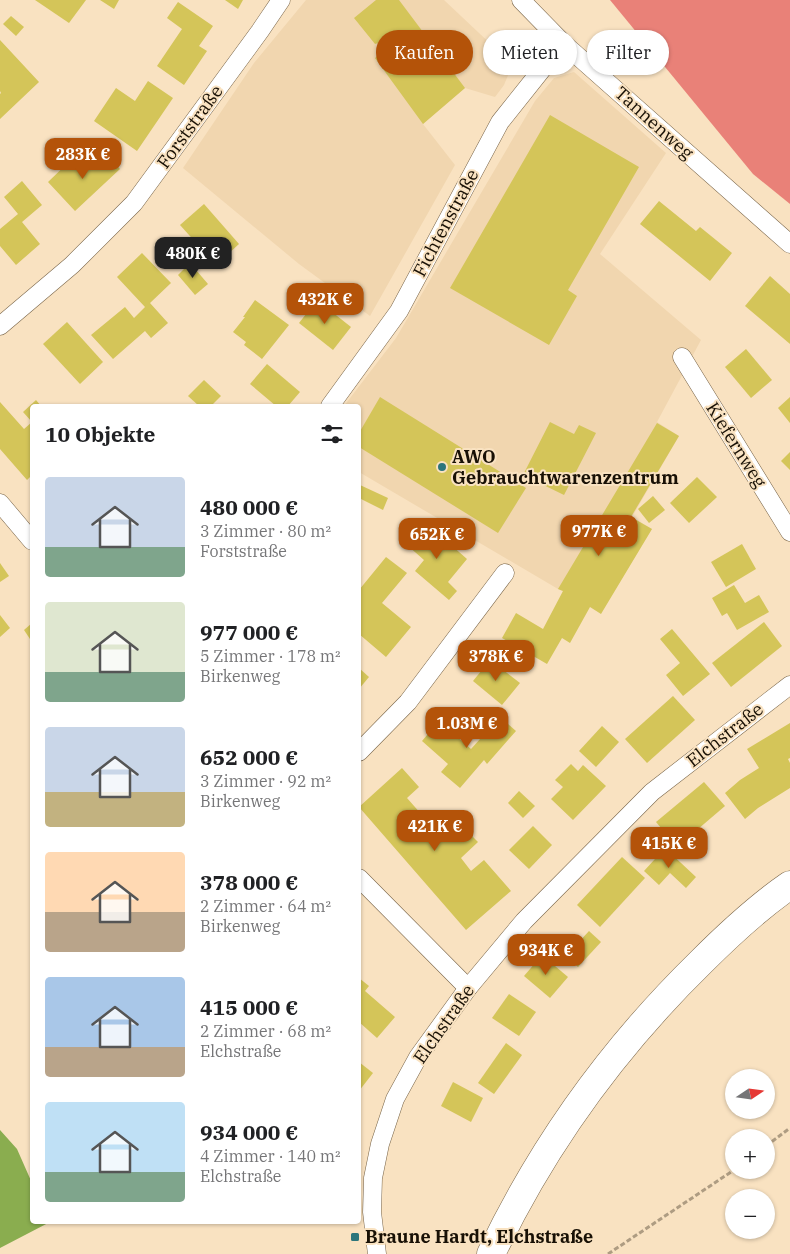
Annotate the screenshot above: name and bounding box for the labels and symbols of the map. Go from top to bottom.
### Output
street label: Forststraße [152,80,228,173]
street label: Tannenweg [610,81,699,164]
pin: 283K € [42,138,124,180]
street label: Fichtenstraße [408,165,484,280]
pin: 480K € [152,236,234,279]
pin: 432K € [284,282,366,325]
street label: Kiefernweg [701,398,772,492]
place label: AWO Gebrauchtwarenzentrum [452,445,679,489]
marker: AWO Gebrauchtwarenzentrum [436,461,448,473]
pin: 977K € [558,514,640,557]
pin: 652K € [396,518,478,560]
pin: 378K € [455,640,537,682]
street label: Elchstraße [682,697,768,772]
pin: 1.03M € [421,706,513,749]
pin: 421K € [394,810,476,852]
pin: 415K € [628,826,710,869]
pin: 934K € [505,934,587,976]
street label: Elchstraße [408,980,479,1068]
north arrow [725,1069,775,1119]
place label: Braune Hardt, Elchstraße [365,1225,593,1248]
marker: Braune Hardt, Elchstraße [349,1231,361,1243]

